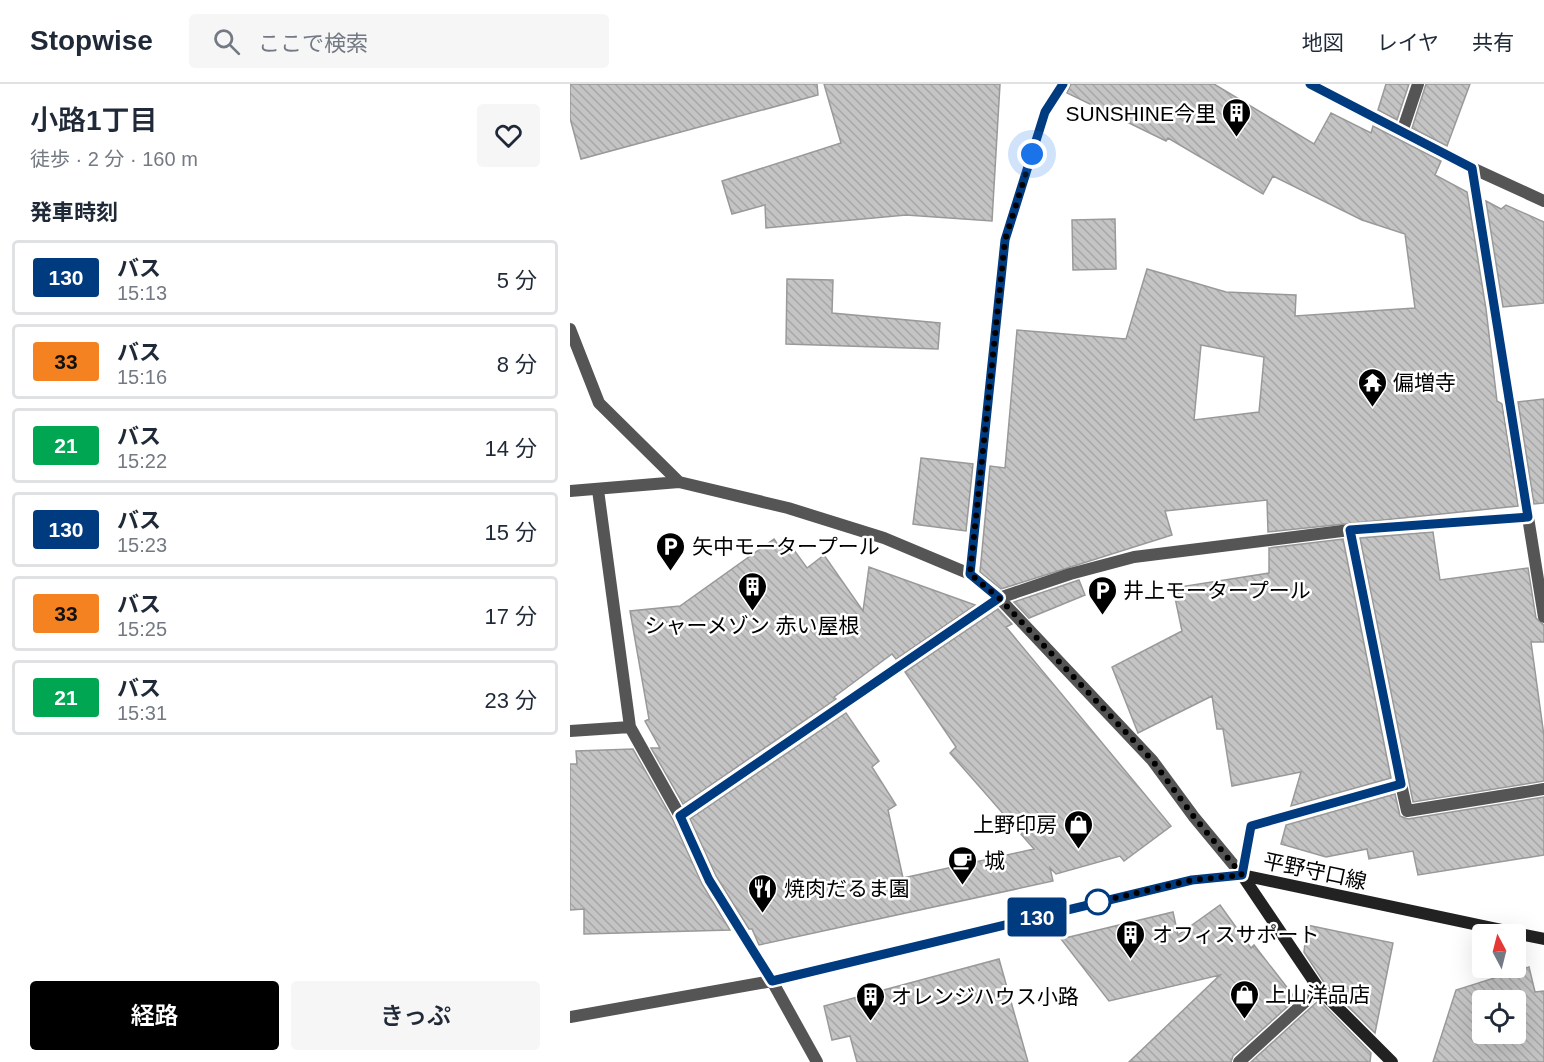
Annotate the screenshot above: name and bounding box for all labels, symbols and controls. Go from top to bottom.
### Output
search box [189,14,609,68]
text: Stopwise [30,25,153,56]
icon: search [210,25,243,58]
text: ここで検索 [258,31,368,56]
text: 地図 [1302,31,1344,54]
text: レイヤ [1377,31,1439,54]
text: 共有 [1472,31,1514,54]
building icon: SUNSHINE今里 [1221,97,1253,139]
place label: SUNSHINE今里 [1065,102,1216,125]
button: heart [477,104,540,167]
text: 小路1丁目 [30,105,158,136]
your location [1017,139,1047,169]
text: 徒歩 · 2 分 · 160 m [30,148,198,170]
text: 発車時刻 [30,200,118,225]
text: バス [117,256,161,281]
text: 130 [48,266,84,289]
text: 5 分 [497,268,537,293]
text: 15:13 [117,282,167,304]
text: バス [117,340,161,365]
text: 33 [54,350,78,373]
text: 8 分 [497,352,537,377]
text: 15:16 [117,366,167,388]
temple icon: 偏増寺 [1356,366,1388,408]
place label: 偏増寺 [1393,371,1456,394]
text: バス [117,424,161,449]
text: 21 [54,434,78,457]
text: 14 分 [484,436,537,461]
text: 15:22 [117,450,167,472]
text: バス [117,508,161,533]
text: 130 [48,518,84,541]
text: 15 分 [484,520,537,545]
parking icon: 矢中モータープール [655,530,687,572]
text: 15:23 [117,534,167,556]
place label: 矢中モータープール [692,535,880,558]
building icon: シャーメゾン 赤い屋根 [736,570,768,612]
parking icon: 井上モータープール [1086,574,1118,616]
place label: 井上モータープール [1123,579,1311,602]
text: バス [117,592,161,617]
text: 33 [54,602,78,625]
text: 17 分 [484,604,537,629]
place label: シャーメゾン 赤い屋根 [645,614,860,637]
text: 15:25 [117,618,167,640]
text: バス [117,676,161,701]
text: 21 [54,686,78,709]
text: 23 分 [484,688,537,713]
text: 15:31 [117,702,167,724]
shop icon: 上野印房 [1062,808,1094,850]
place label: 上野印房 [973,813,1057,836]
cafe icon: 城 [947,844,979,886]
place label: 城 [984,849,1005,872]
street label: 平野守口線 [1261,849,1369,893]
restaurant icon: 焼肉だるま園 [747,872,779,914]
place label: 焼肉だるま園 [784,877,910,900]
unlabelled marker [1085,889,1111,915]
line badge: 130 [1002,898,1072,936]
text: 130 [1019,906,1055,929]
building icon: オフィスサポート [1115,918,1147,960]
place label: オフィスサポート [1152,923,1320,946]
north arrow [1472,924,1526,978]
map controls [1472,924,1526,1044]
shop icon: 上山洋品店 [1228,978,1260,1020]
building icon: オレンジハウス小路 [854,980,886,1022]
button: 経路 [30,981,279,1050]
button: きっぷ [291,981,540,1050]
place label: 上山洋品店 [1265,983,1370,1006]
place label: オレンジハウス小路 [891,985,1079,1008]
button: locate [1472,990,1526,1044]

